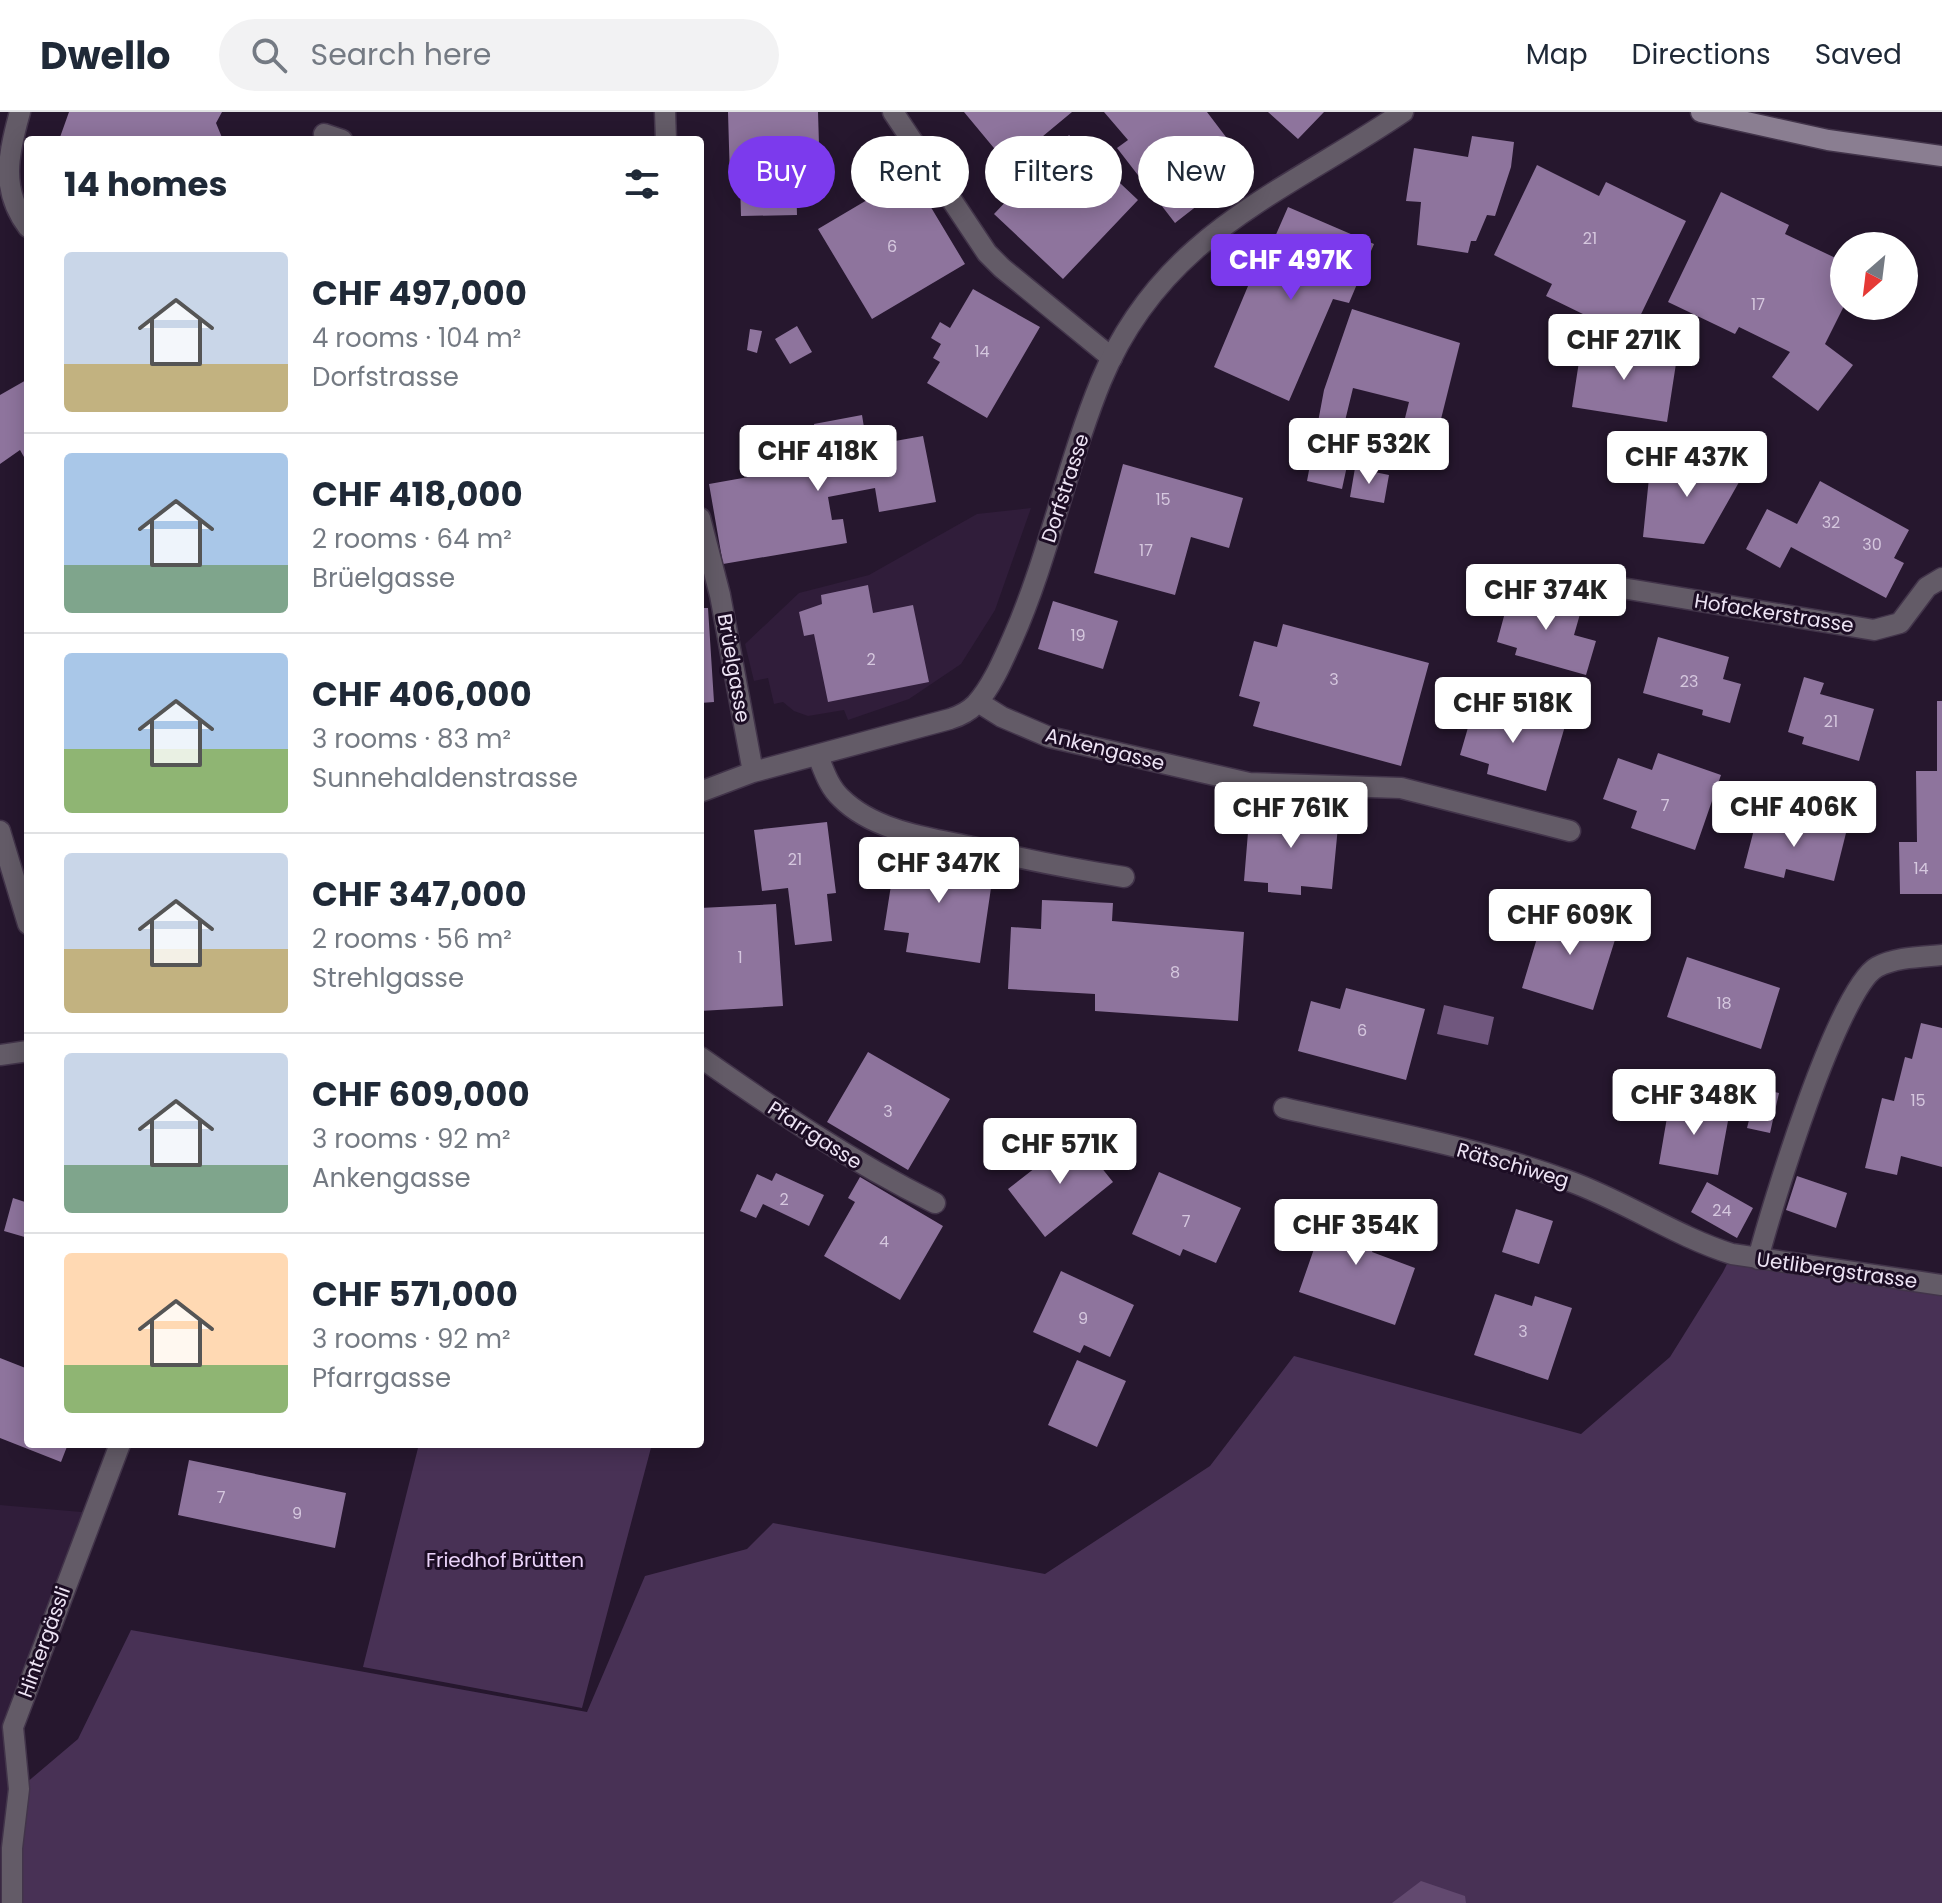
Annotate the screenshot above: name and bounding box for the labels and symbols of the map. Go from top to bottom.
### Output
house number: 21 [1583,227,1597,250]
north arrow [1830,232,1918,320]
pin: CHF 497K [1208,234,1374,302]
house number: 6 [887,235,897,258]
house number: 17 [1751,293,1765,316]
pin: CHF 271K [1541,314,1707,382]
house number: 14 [974,340,990,363]
pin: CHF 532K [1286,418,1452,486]
pin: CHF 418K [735,425,901,493]
street label: Dorfstrasse [1034,430,1096,546]
pin: CHF 437K [1604,431,1770,499]
house number: 15 [1155,488,1171,511]
house number: 32 [1822,511,1840,534]
house number: 30 [1862,533,1882,556]
house number: 17 [1139,539,1153,562]
pin: CHF 374K [1463,564,1629,632]
street label: Hofackerstrasse [1692,587,1856,639]
street label: Brüelgasse [711,611,757,725]
house number: 19 [1070,624,1086,647]
house number: 2 [866,648,876,671]
house number: 3 [1329,668,1339,691]
house number: 23 [1680,670,1698,693]
pin: CHF 518K [1430,677,1596,745]
house number: 21 [1824,710,1838,733]
street label: Ankengasse [1042,721,1168,777]
pin: CHF 406K [1711,781,1877,849]
pin: CHF 761K [1208,782,1374,850]
house number: 7 [1661,794,1670,817]
pin: CHF 347K [856,837,1022,905]
house number: 21 [788,848,802,871]
house number: 14 [1913,857,1929,880]
pin: CHF 609K [1487,889,1653,957]
house number: 1 [737,946,743,969]
house number: 8 [1170,961,1180,984]
house number: 18 [1716,992,1732,1015]
house number: 6 [1357,1019,1367,1042]
pin: CHF 348K [1611,1069,1777,1137]
house number: 15 [1910,1089,1926,1112]
street label: Pfarrgasse [763,1094,867,1176]
house number: 3 [883,1100,893,1123]
pin: CHF 571K [977,1118,1143,1186]
street label: Rätschiweg [1454,1136,1572,1194]
house number: 2 [779,1188,789,1211]
pin: CHF 354K [1273,1199,1439,1267]
house number: 24 [1712,1199,1732,1222]
house number: 7 [1182,1210,1191,1233]
house number: 4 [879,1230,889,1253]
street label: Uetlibergstrasse [1755,1245,1919,1295]
house number: 9 [1078,1307,1088,1330]
house number: 3 [1518,1320,1528,1343]
house number: 7 [217,1486,226,1509]
house number: 9 [292,1502,302,1525]
park label: Friedhof Brütten [426,1546,584,1574]
street label: Hintergässli [11,1582,77,1702]

